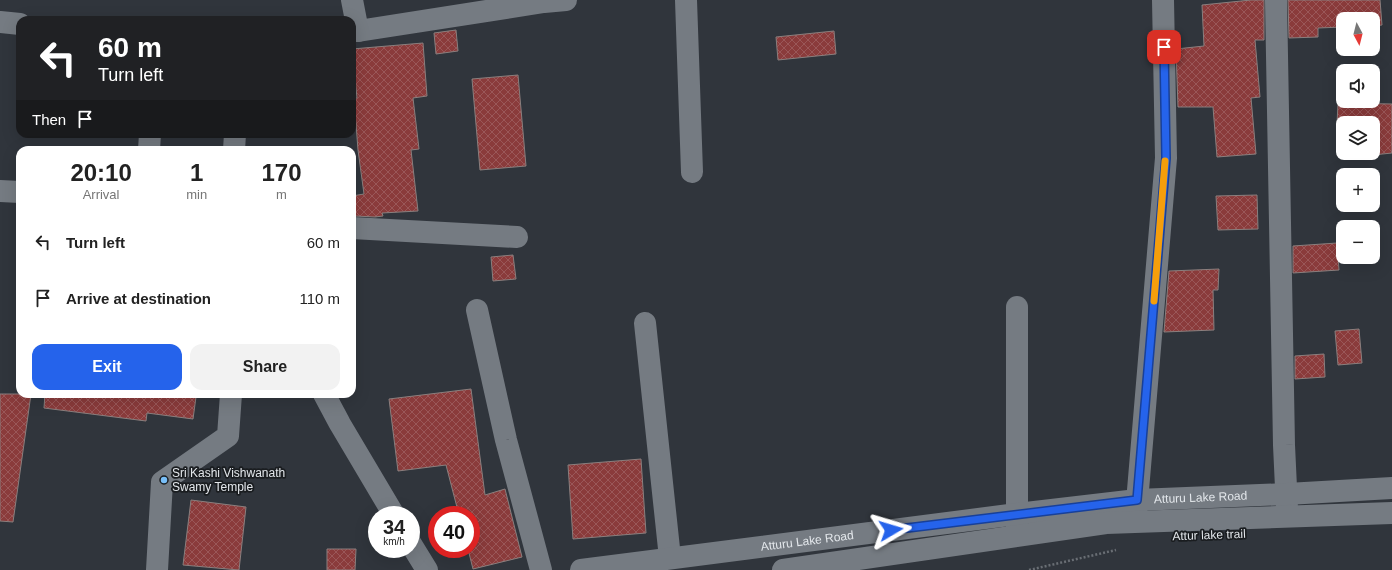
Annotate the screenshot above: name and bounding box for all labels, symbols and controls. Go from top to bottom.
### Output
north arrow [1336,12,1380,56]
map controls [1336,12,1380,264]
pin [1147,30,1181,64]
icon: left [32,32,84,84]
text: 60 m [98,32,162,63]
icon: arrive [1153,36,1175,58]
button: sound [1336,64,1380,108]
text: Turn left [98,65,163,85]
icon: arrive [74,108,96,130]
text: Then [32,111,66,128]
button: layers [1336,116,1380,160]
text: 20:10 [70,159,132,186]
text: 1 [190,159,203,186]
text: 170 [262,159,302,186]
button: + [1336,168,1380,212]
text: Arrival [83,187,120,202]
text: min [186,187,207,202]
text: m [276,187,287,202]
button: − [1336,220,1380,264]
icon: left [32,231,54,253]
text: Turn left [66,234,125,251]
text: 60 m [307,234,340,251]
icon: arrive [32,287,54,309]
text: Arrive at destination [66,290,211,307]
text: 110 m [299,290,340,307]
button: Exit [32,344,182,390]
button: Share [190,344,340,390]
place label: Sri Kashi Vishwanath Swamy Temple [172,466,285,494]
marker: Sri Kashi Vishwanath Swamy Temple [159,475,169,485]
street label: Atturu Lake Road [1154,489,1248,506]
speed limit sign: 40 [428,506,480,558]
position arrow [870,509,912,551]
text: 34 [383,516,405,538]
street label: Attur lake trail [1172,527,1246,543]
street label: Atturu Lake Road [760,528,854,554]
text: km/h [383,536,405,547]

